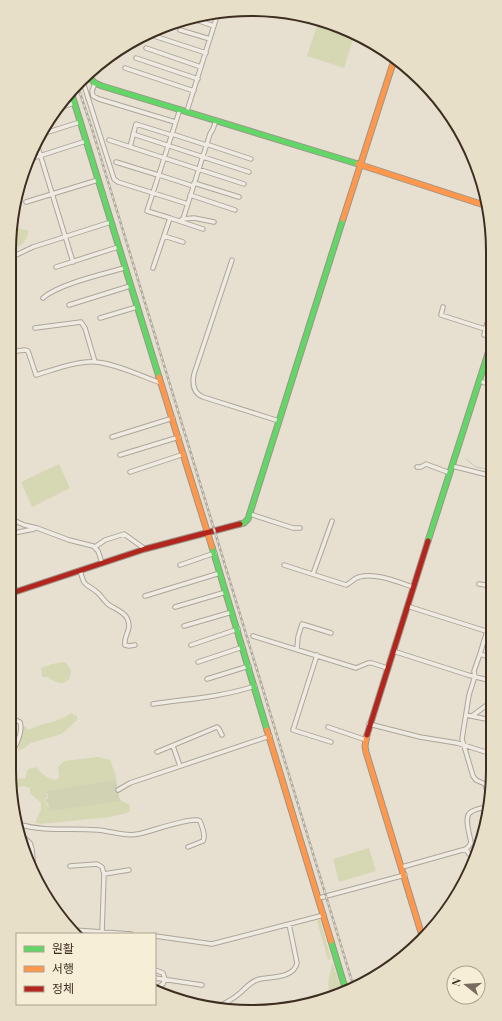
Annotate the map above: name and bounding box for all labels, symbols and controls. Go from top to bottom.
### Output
legend [16,933,156,1005]
text: 원활 [52,940,74,956]
text: 서행 [52,960,74,976]
north arrow [446,965,486,1005]
text: N [448,976,464,988]
text: 정체 [52,980,74,996]

